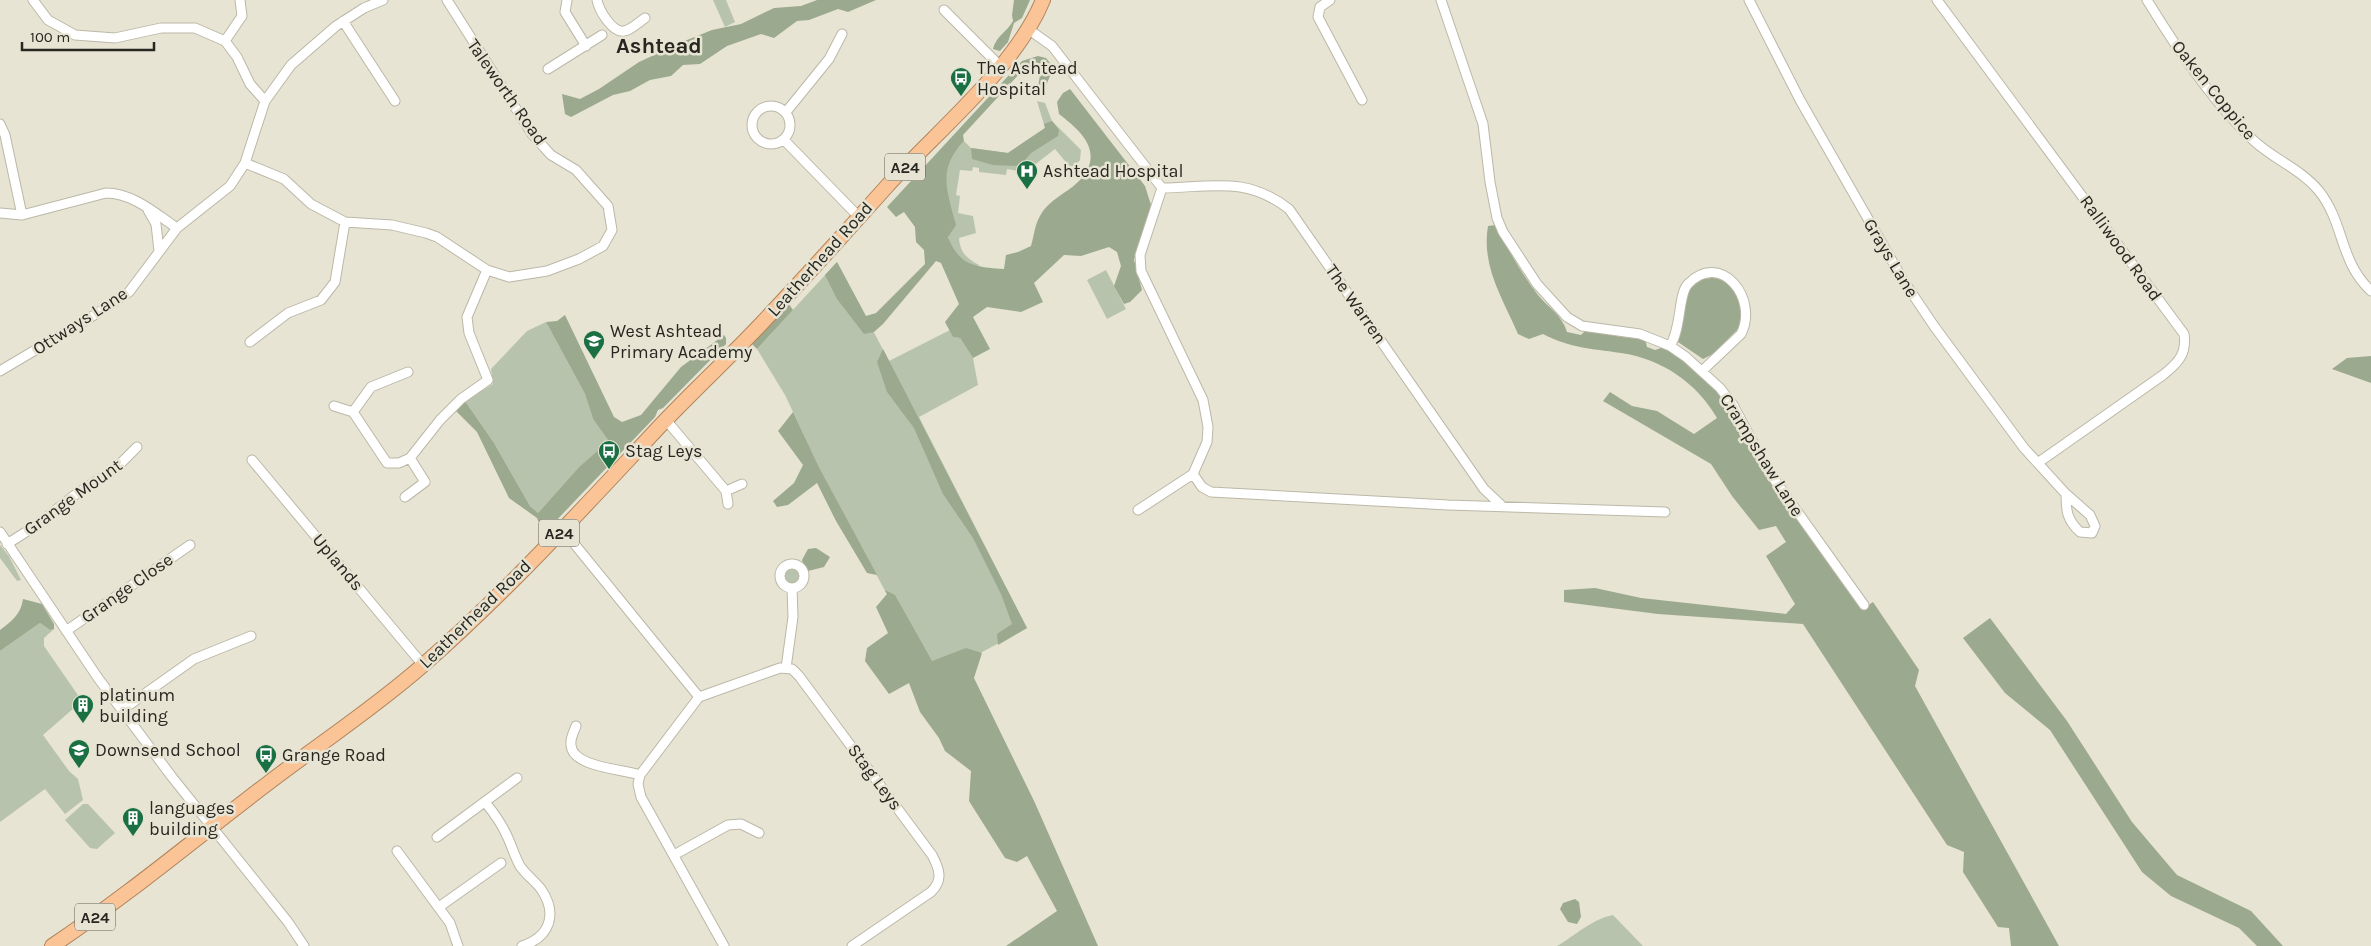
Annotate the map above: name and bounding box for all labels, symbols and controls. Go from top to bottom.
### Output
scale bar [22,20,155,52]
text: 100 m [30,28,70,46]
district label: Ashtead [616,33,702,59]
street label: Taleworth Road [462,35,552,149]
street label: Oaken Coppice [2167,36,2261,144]
place label: The Ashtead Hospital [977,57,1078,100]
bus stop icon: The Ashtead Hospital [949,66,973,97]
road number: A24 [885,154,925,180]
hospital icon: Ashtead Hospital [1015,159,1039,190]
place label: Ashtead Hospital [1043,160,1183,182]
street label: Ralliwood Road [2075,191,2167,305]
street label: Leatherhead Road [763,197,877,321]
street label: Grays Lane [1859,214,1923,302]
street label: The Warren [1321,260,1391,348]
street label: Ottways Lane [28,282,132,360]
place label: West Ashtead Primary Academy [610,320,753,363]
school or university icon: West Ashtead Primary Academy [582,329,606,360]
street label: Crampshaw Lane [1715,389,1809,521]
bus stop icon: Stag Leys [597,439,621,470]
place label: Stag Leys [625,440,703,462]
street label: Grange Mount [20,454,127,540]
road number: A24 [539,520,579,546]
street label: Uplands [308,529,368,595]
street label: Grange Close [77,548,177,628]
street label: Leatherhead Road [414,555,536,673]
place label: platinum building [99,684,175,727]
building icon: platinum building [71,693,95,724]
school or university icon: Downsend School [67,738,91,769]
place label: Downsend School [95,739,241,761]
street label: Stag Leys [843,739,907,815]
bus stop icon: Grange Road [254,743,278,774]
place label: Grange Road [282,744,386,766]
place label: languages building [149,797,235,840]
building icon: languages building [121,806,145,837]
road number: A24 [75,904,115,930]

